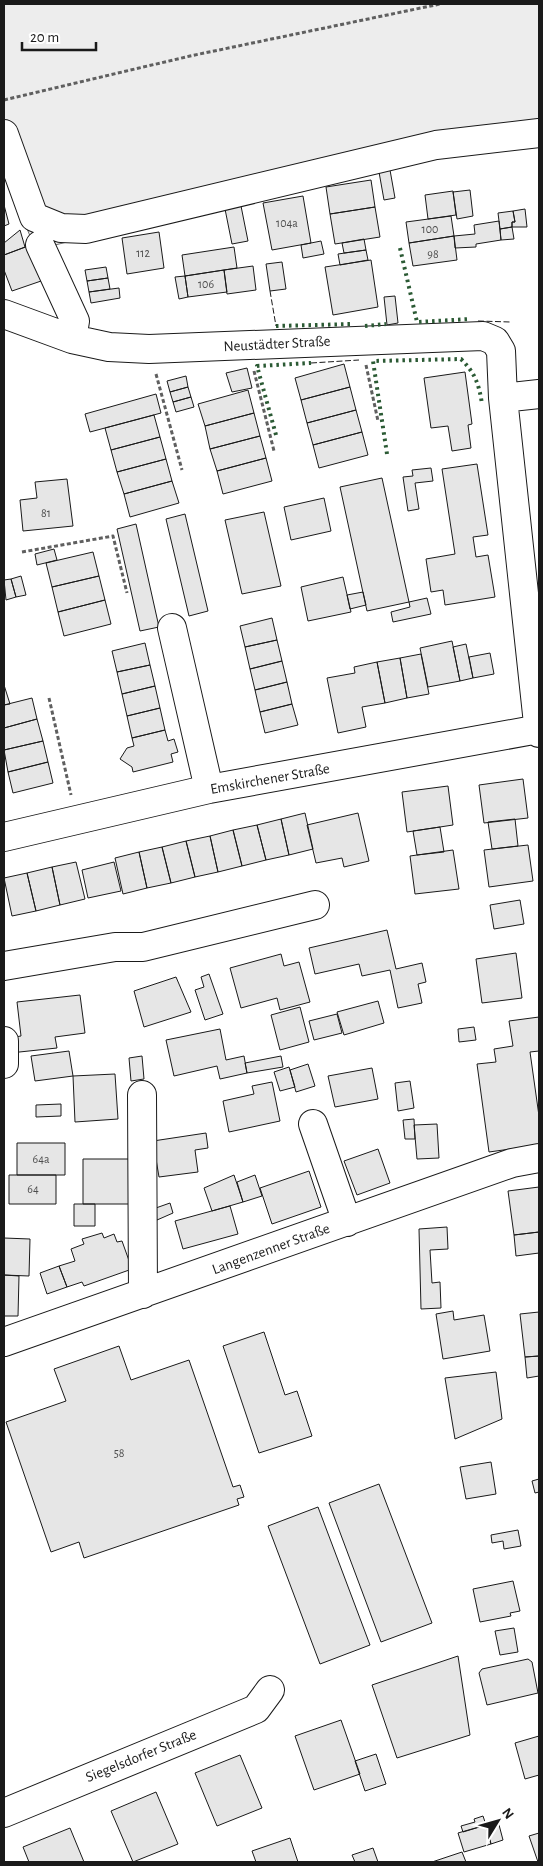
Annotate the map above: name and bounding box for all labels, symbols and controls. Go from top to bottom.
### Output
scale bar [22,20,96,52]
text: 20 m [30,30,59,45]
house number: 104a [276,217,298,229]
house number: 100 [422,223,438,235]
house number: 112 [136,247,150,259]
house number: 98 [427,248,439,260]
house number: 106 [198,278,214,290]
street label: Neustädter Straße [223,334,331,354]
house number: 81 [41,507,51,519]
street label: Emskirchener Straße [209,761,331,797]
house number: 64a [33,1153,50,1165]
house number: 64 [27,1183,39,1195]
street label: Langenzenner Straße [210,1221,332,1277]
house number: 58 [114,1447,125,1459]
street label: Siegelsdorfer Straße [83,1727,199,1785]
north arrow [473,1796,523,1846]
text: N [499,1806,516,1822]

